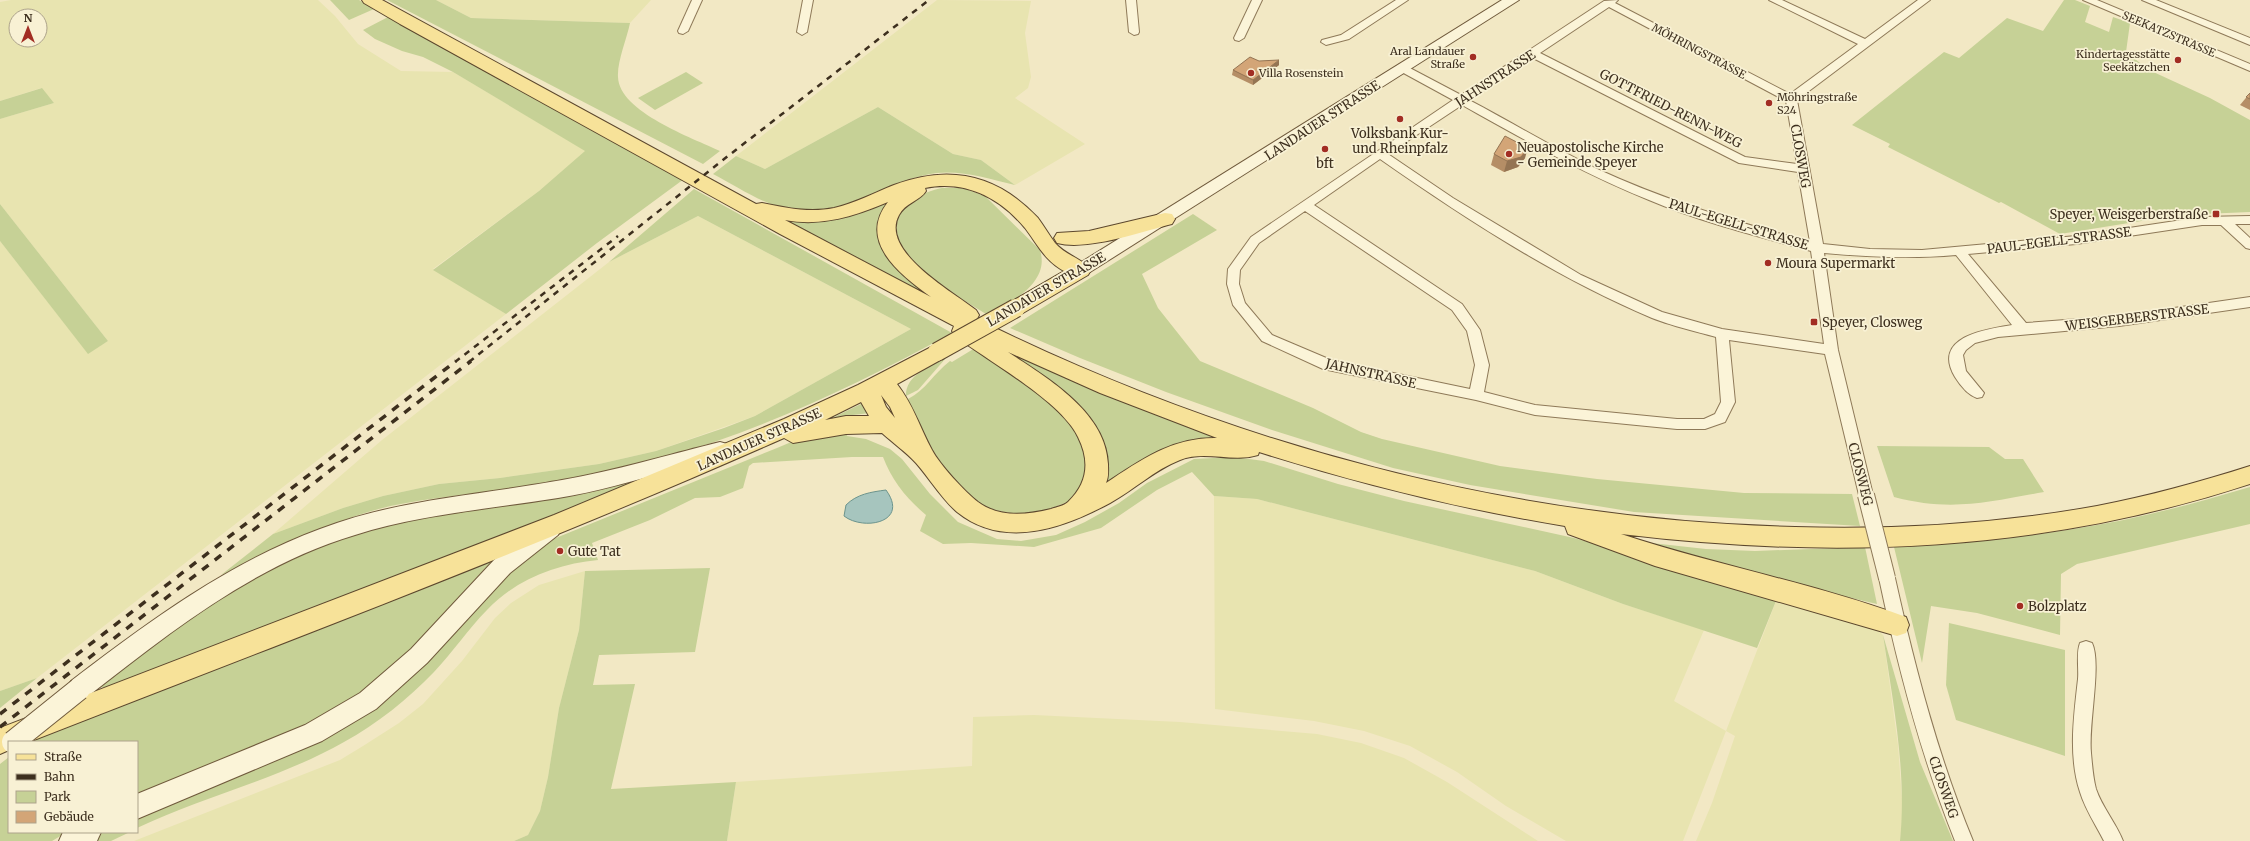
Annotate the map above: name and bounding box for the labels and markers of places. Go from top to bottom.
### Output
place label: Aral Landauer Straße [1389,44,1465,71]
place label: Kindertagesstätte Seekätzchen [2076,47,2171,74]
marker: Aral Landauer Straße [1468,52,1478,62]
marker: Kindertagesstätte Seekätzchen [2173,55,2183,65]
place label: Villa Rosenstein [1258,66,1344,80]
marker: Villa Rosenstein [1246,68,1256,78]
place label: Möhringstraße S24 [1777,90,1857,117]
marker: Möhringstraße S24 [1764,98,1774,108]
marker: Volksbank Kur- und Rheinpfalz [1395,114,1405,124]
place label: Volksbank Kur- und Rheinpfalz [1350,125,1449,157]
place label: Neuapostolische Kirche - Gemeinde Speyer [1517,139,1664,171]
marker: bft [1320,144,1330,154]
marker: Neuapostolische Kirche - Gemeinde Speyer [1504,149,1514,159]
place label: bft [1315,155,1334,172]
place label: Speyer, Weisgerberstraße [2050,206,2208,223]
marker: Speyer, Weisgerberstraße [2211,209,2221,219]
place label: Moura Supermarkt [1776,255,1895,272]
marker: Moura Supermarkt [1763,258,1773,268]
place label: Speyer, Closweg [1822,314,1923,331]
marker: Speyer, Closweg [1809,317,1819,327]
place label: Gute Tat [568,543,621,560]
marker: Gute Tat [555,546,565,556]
place label: Bolzplatz [2028,598,2087,615]
marker: Bolzplatz [2015,601,2025,611]

